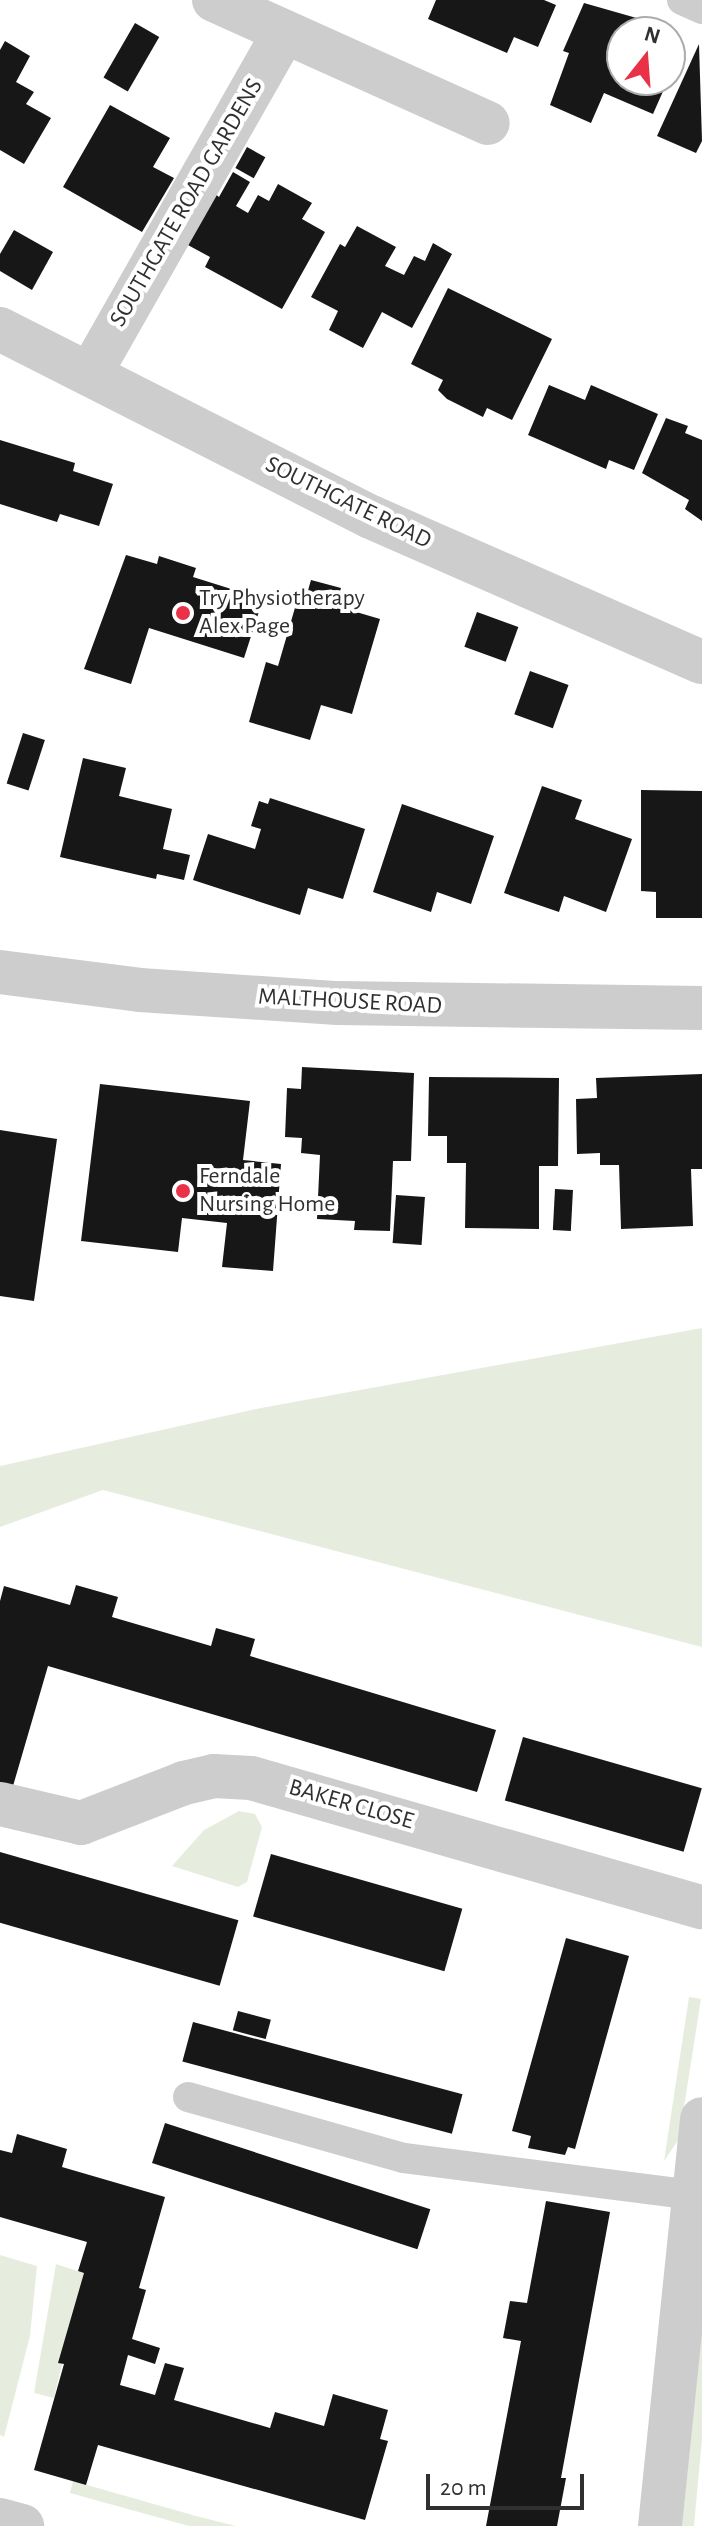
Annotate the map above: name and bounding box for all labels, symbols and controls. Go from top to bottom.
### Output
north arrow [606,16,686,96]
text: N [642,22,663,48]
street label: SOUTHGATE ROAD GARDENS [104,74,270,332]
street label: SOUTHGATE ROAD [260,450,436,556]
place label: Try Physiotherapy Alex Page [199,585,365,641]
marker: Try Physiotherapy Alex Page [174,604,192,622]
street label: MALTHOUSE ROAD [257,983,443,1021]
place label: Ferndale Nursing Home [199,1163,335,1219]
marker: Ferndale Nursing Home [174,1182,192,1200]
street label: BAKER CLOSE [285,1773,417,1837]
scale bar [430,2458,588,2508]
text: 20 m [440,2476,487,2500]

